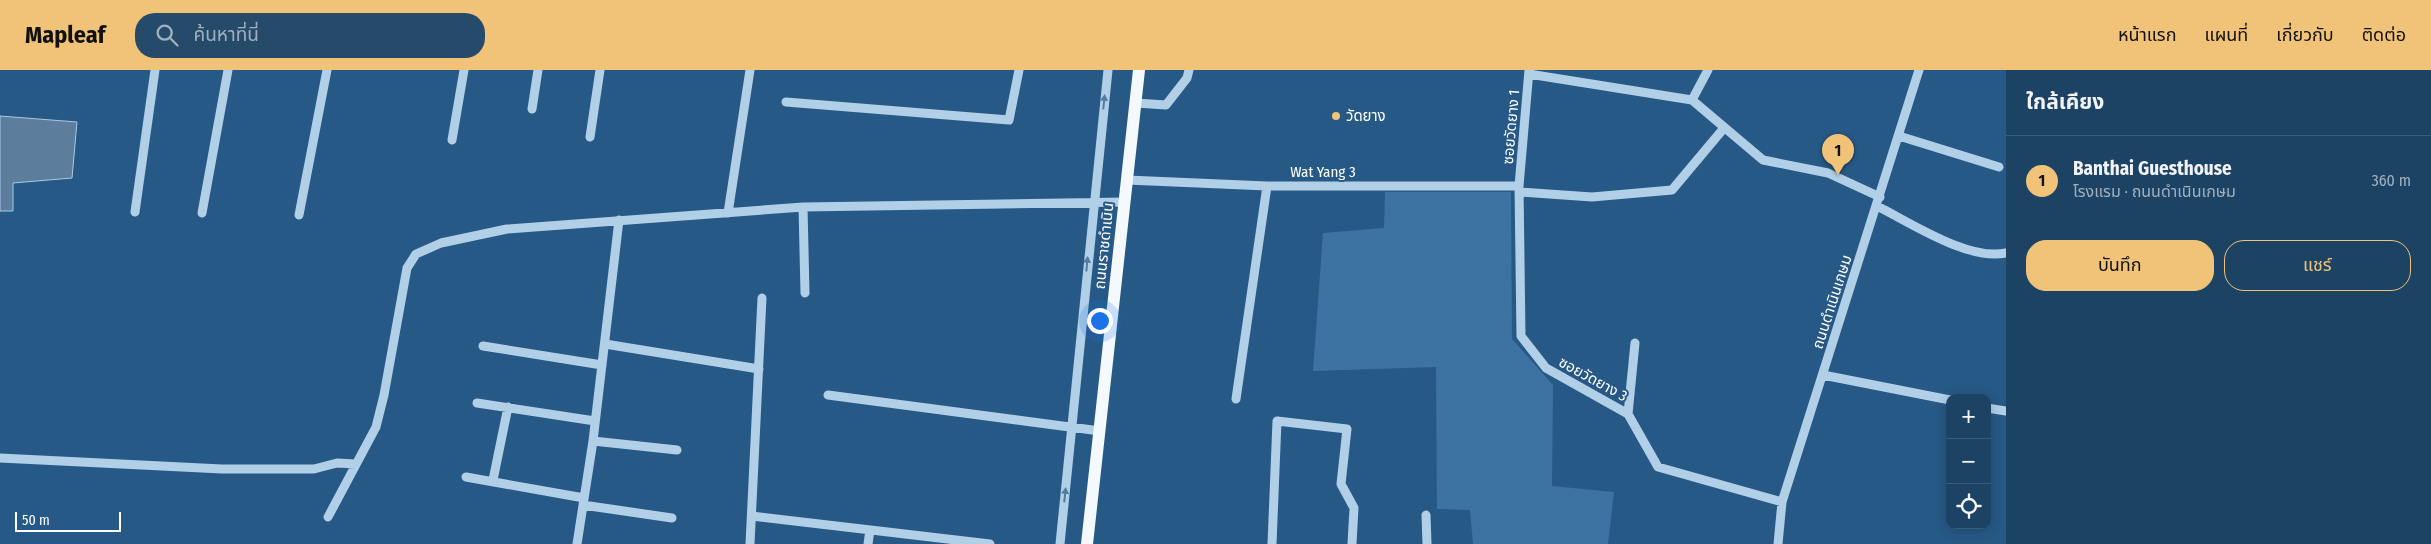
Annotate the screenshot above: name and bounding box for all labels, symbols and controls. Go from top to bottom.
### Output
search box [135,13,485,58]
text: Mapleaf [25,21,105,49]
icon: search [153,21,181,49]
text: ค้นหาที่นี่ [193,23,259,46]
text: หน้าแรก [2118,24,2176,46]
text: แผนที่ [2204,24,2248,46]
text: เกี่ยวกับ [2276,24,2334,46]
text: ติดต่อ [2362,24,2406,46]
street label: ซอยวัดยาง 1 [1499,89,1523,165]
text: ใกล้เคียง [2026,89,2104,115]
one-way arrow [1100,94,1108,110]
place label: วัดยาง [1346,107,1386,125]
marker: วัดยาง [1330,110,1342,122]
pin: 1 [1822,134,1854,175]
text: Banthai Guesthouse [2073,157,2232,180]
street label: Wat Yang 3 [1290,163,1356,181]
text: 1 [2039,171,2045,190]
text: 360 m [2371,171,2411,190]
text: โรงแรม · ถนนดำเนินเกษม [2073,182,2236,201]
street label: ถนนราชดำเนิน [1090,202,1118,290]
button: บันทึก [2026,240,2214,291]
button: แชร์ [2224,240,2411,291]
street label: ถนนดำเนินเกษม [1808,253,1856,351]
one-way arrow [1083,256,1091,272]
your location [1087,308,1113,334]
street label: ซอยวัดยาง 3 [1555,353,1631,405]
map controls [1946,394,1991,529]
button: + [1946,394,1991,439]
button: − [1946,439,1991,484]
button: locate [1946,484,1991,529]
one-way arrow [1061,487,1069,503]
scale bar [15,509,121,532]
text: 50 m [22,512,50,529]

